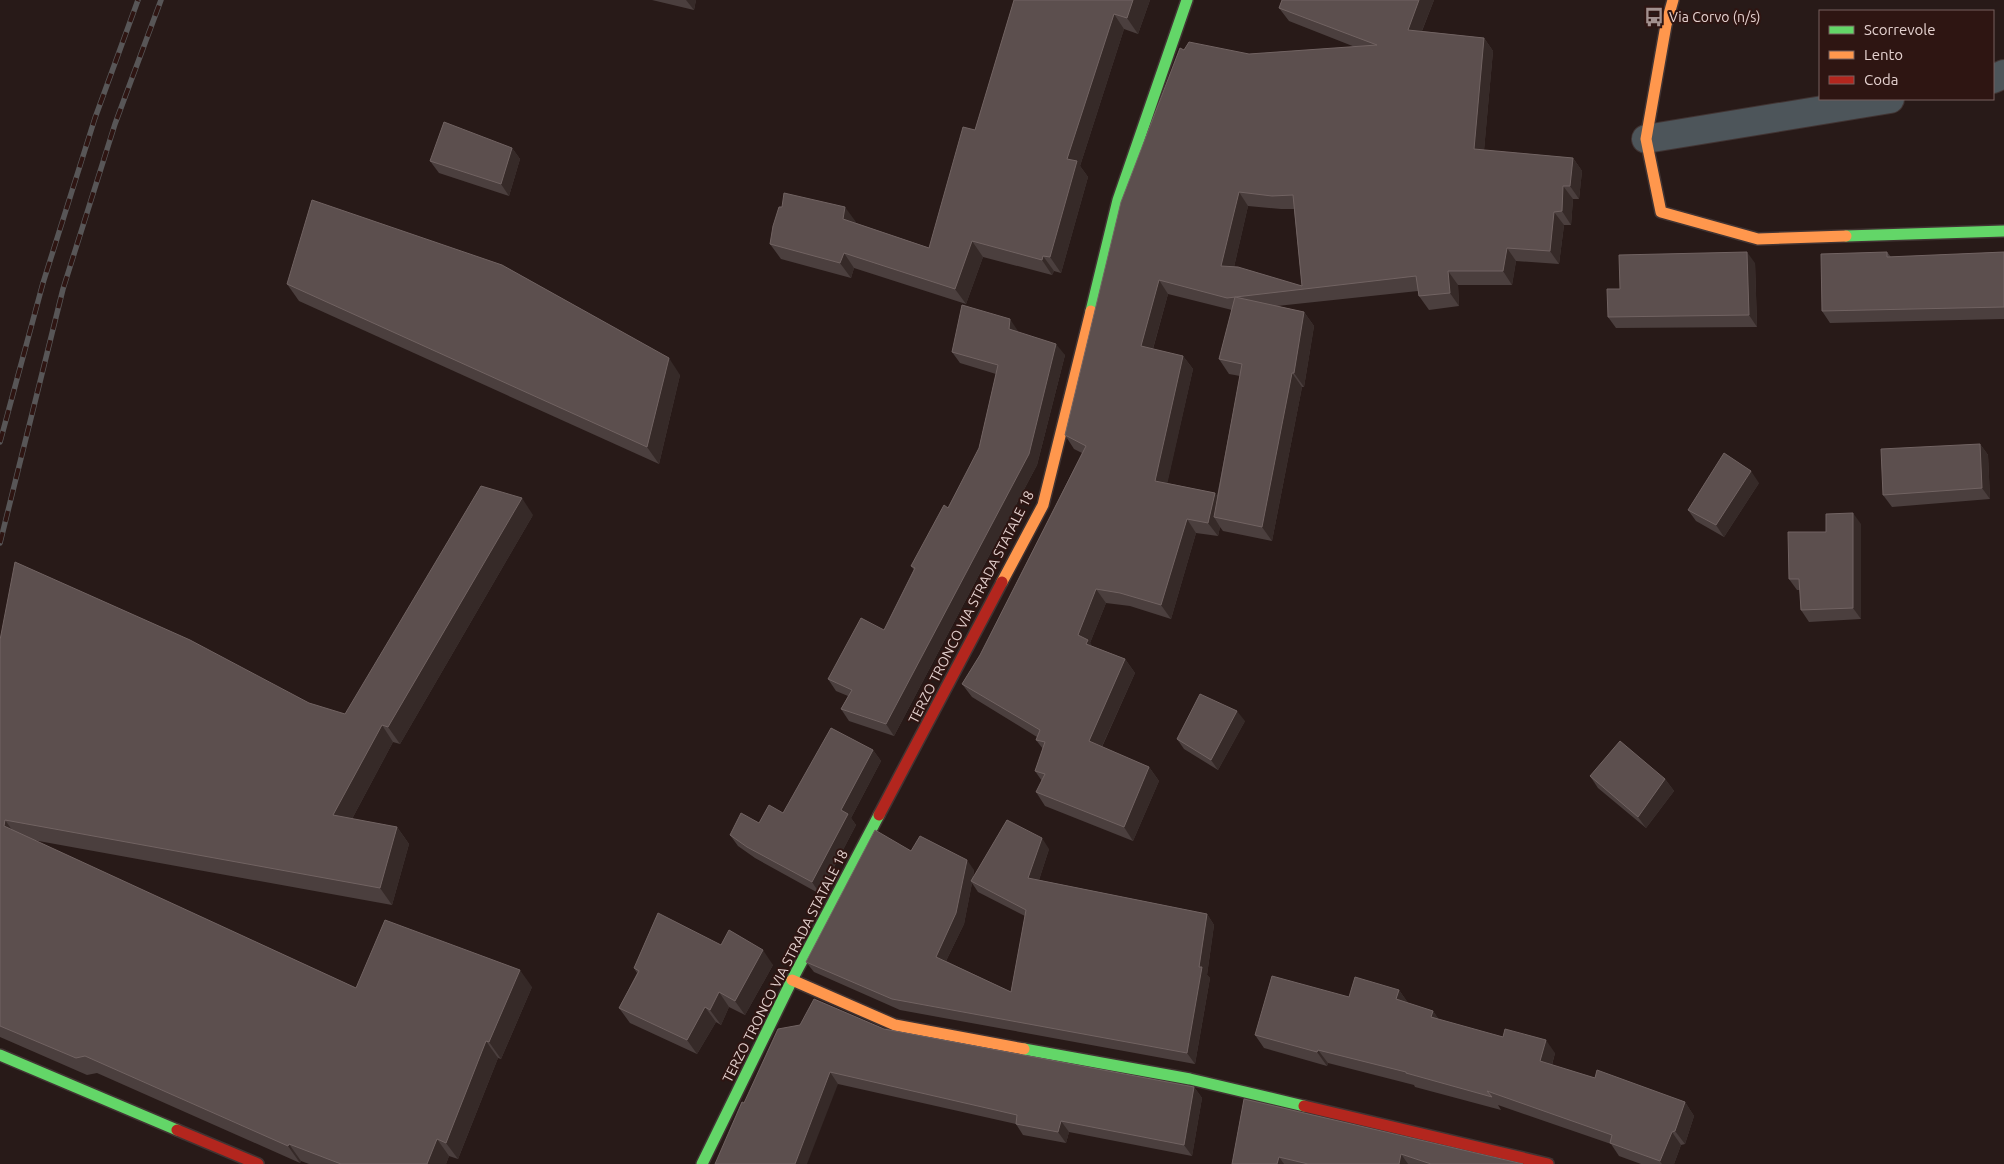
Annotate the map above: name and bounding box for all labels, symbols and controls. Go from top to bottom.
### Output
bus stop icon: Via Corvo (n/s) [1643,6,1665,28]
place label: Via Corvo (n/s) [1669,9,1760,25]
legend [1819,10,1994,100]
text: Scorrevole [1864,21,1935,38]
text: Lento [1864,46,1903,63]
text: Coda [1864,71,1898,88]
street label: TERZO TRONCO VIA STRADA STATALE 18 [905,488,1037,726]
street label: TERZO TRONCO VIA STRADA STATALE 18 [719,847,851,1085]

